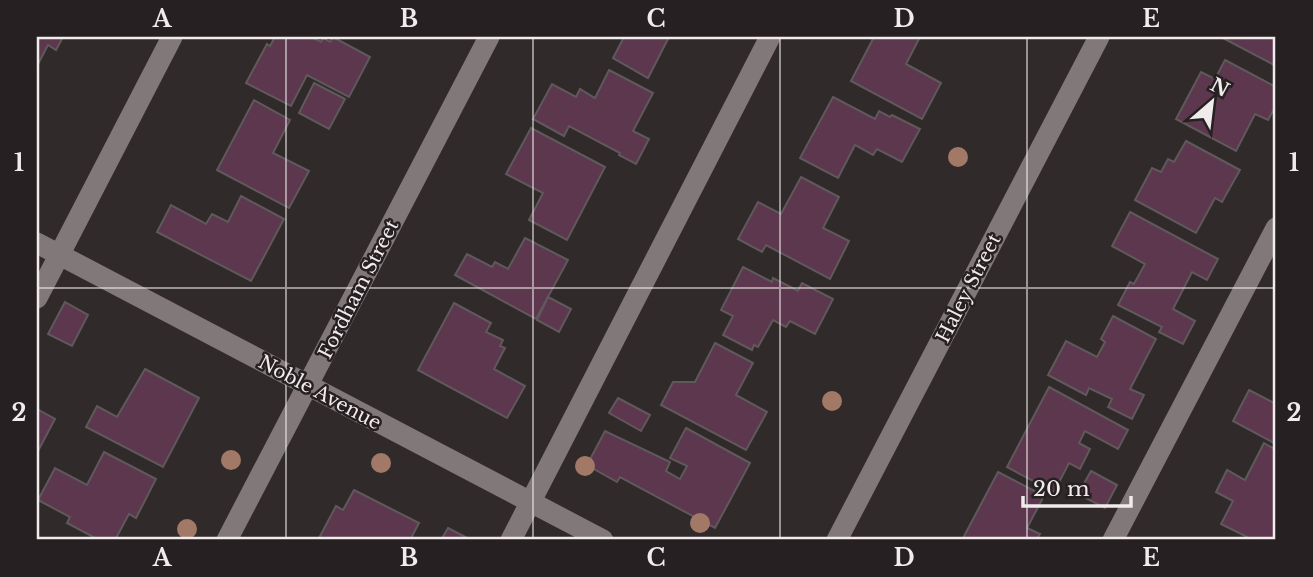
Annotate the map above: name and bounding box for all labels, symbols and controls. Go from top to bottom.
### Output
text: A [152,5,173,33]
text: B [400,5,418,33]
text: C [647,5,665,33]
text: D [893,5,915,33]
text: E [1142,5,1160,33]
north arrow [1176,66,1246,136]
text: N [1206,73,1233,102]
text: 1 [14,149,24,177]
text: 1 [1289,149,1299,177]
street label: Fordham Street [314,215,404,362]
street label: Haley Street [931,229,1006,347]
street label: Noble Avenue [255,350,385,434]
text: 2 [12,399,26,427]
text: 2 [1287,399,1301,427]
scale bar [1023,465,1131,509]
text: 20 m [1033,476,1090,502]
text: A [152,544,173,572]
text: B [400,544,418,572]
text: C [647,544,665,572]
text: D [893,544,915,572]
text: E [1142,544,1160,572]

